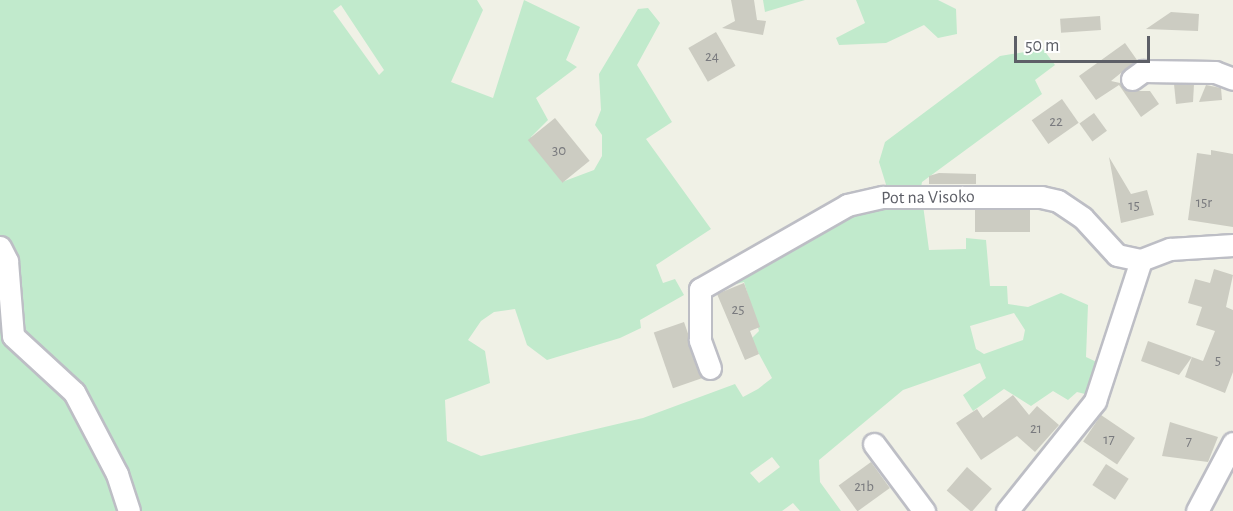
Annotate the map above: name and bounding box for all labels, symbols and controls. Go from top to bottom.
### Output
scale bar [1017,24,1154,62]
text: 50 m [1025,37,1059,55]
house number: 24 [705,48,719,66]
house number: 22 [1049,113,1063,131]
house number: 30 [552,142,566,160]
street label: Pot na Visoko [881,186,975,210]
house number: 15r [1196,194,1212,212]
house number: 15 [1128,197,1140,215]
house number: 25 [731,301,745,319]
house number: 5 [1215,352,1221,370]
house number: 21 [1030,420,1042,438]
house number: 17 [1103,431,1115,449]
house number: 7 [1186,433,1192,451]
house number: 21b [854,478,874,496]

